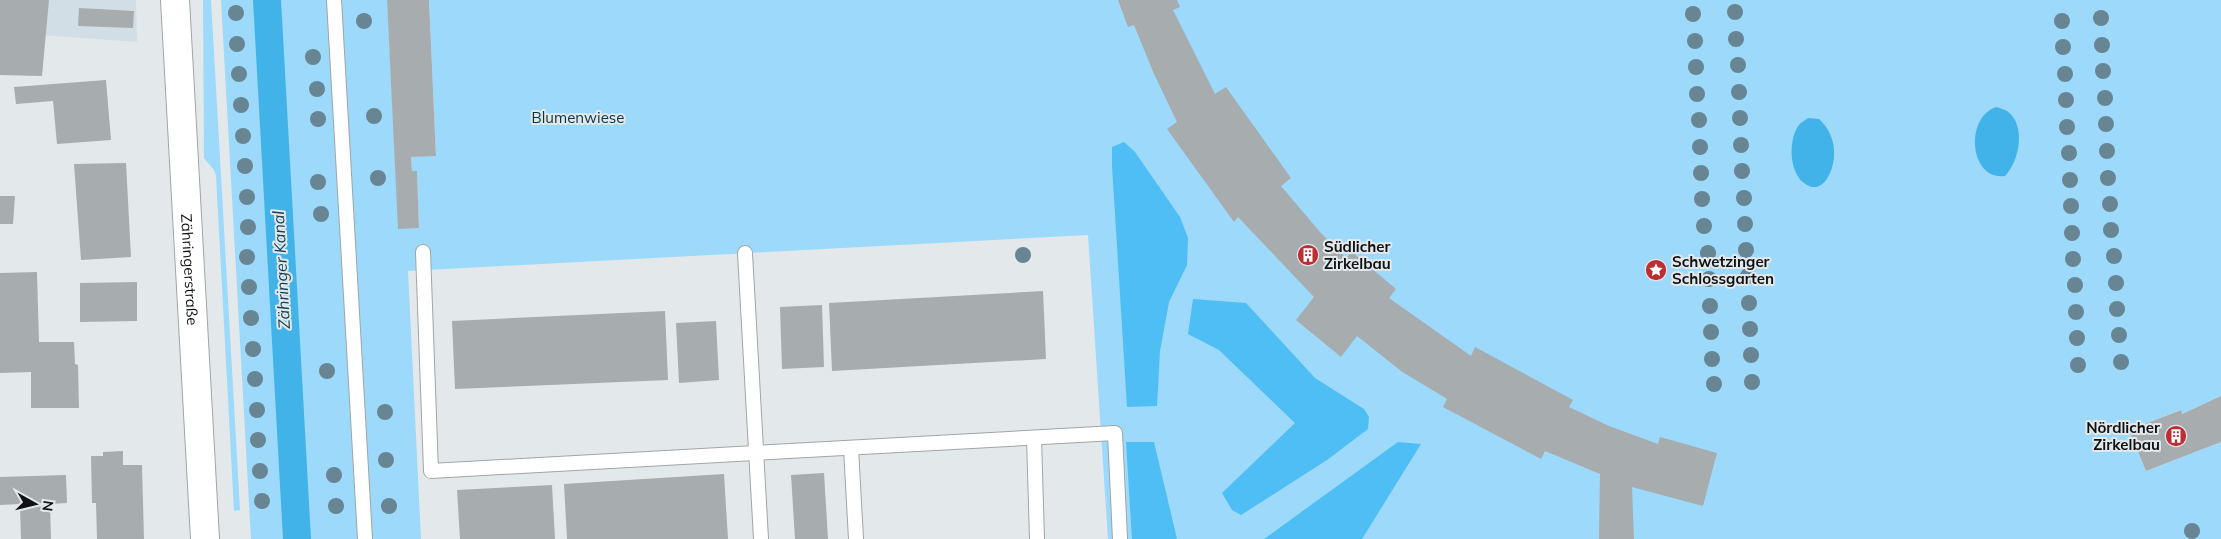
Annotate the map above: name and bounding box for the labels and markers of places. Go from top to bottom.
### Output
place label: Südlicher Zirkelbau [1324,237,1391,273]
building icon: Südlicher Zirkelbau [1296,243,1320,267]
place label: Schwetzinger Schlossgarten [1672,252,1774,288]
place icon: Schwetzinger Schlossgarten [1644,258,1668,282]
place label: Nördlicher Zirkelbau [2086,418,2160,454]
building icon: Nördlicher Zirkelbau [2164,424,2188,448]

